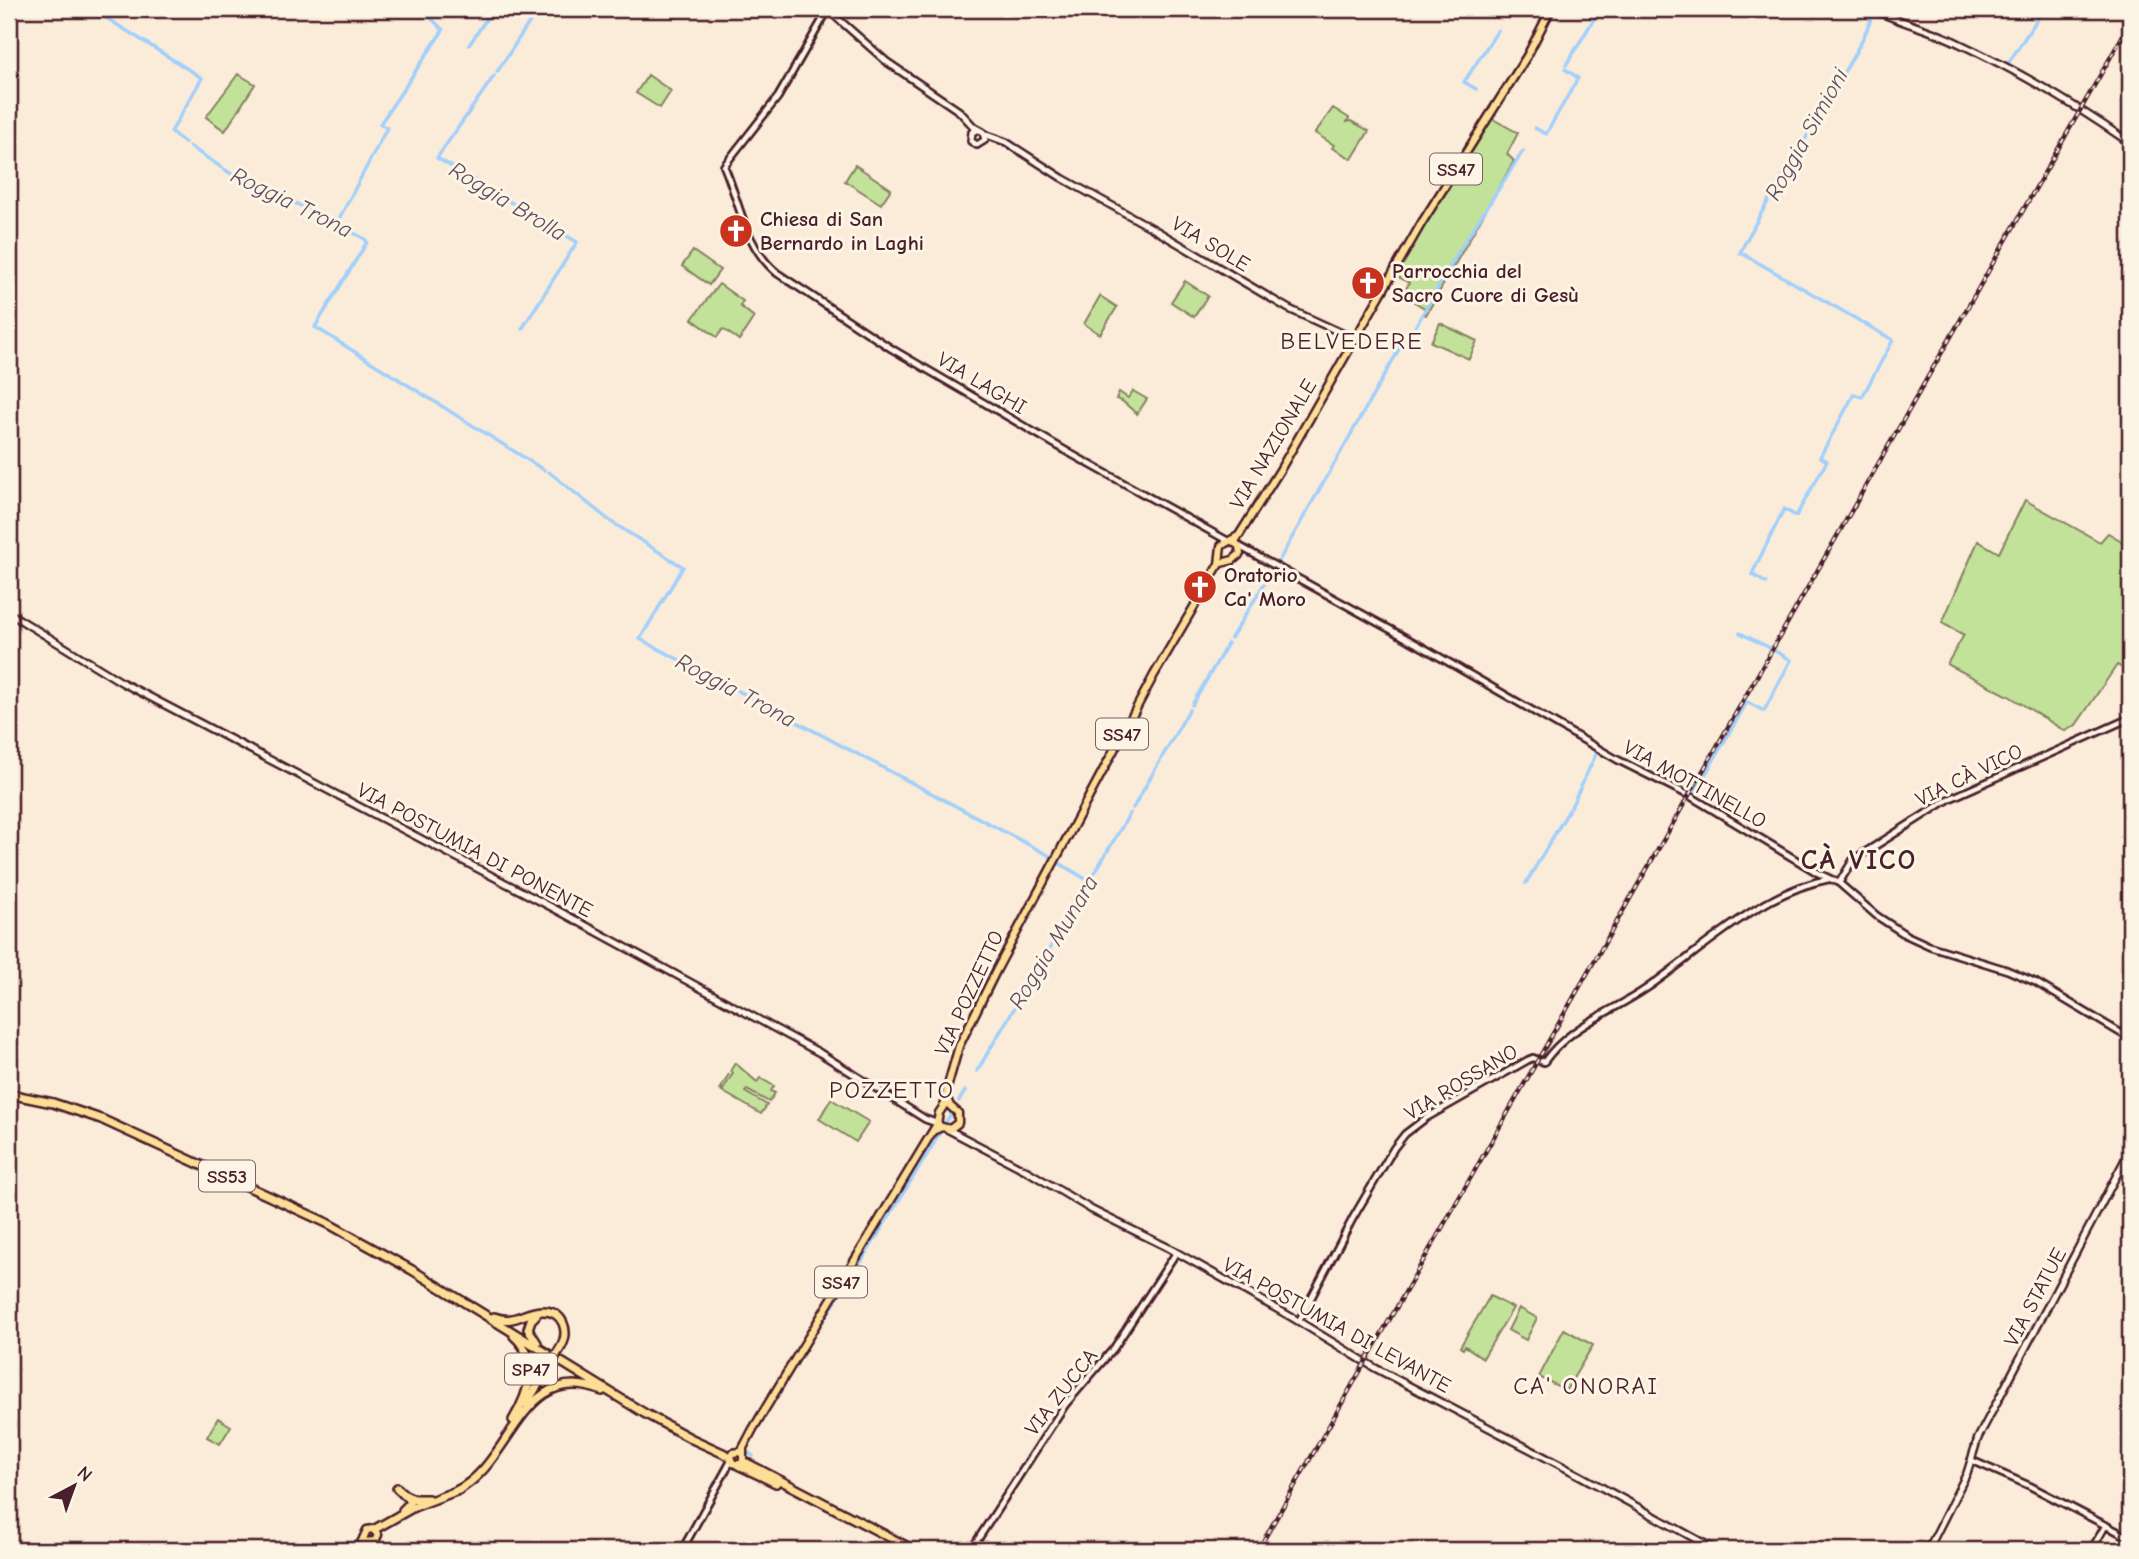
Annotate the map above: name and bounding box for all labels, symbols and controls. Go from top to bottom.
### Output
water label: Roggia Simioni [1759,63,1854,205]
road number: SS47 [1430,154,1482,184]
water label: Roggia Brolla [444,156,571,247]
water label: Roggia Trona [227,161,357,244]
place label: Chiesa di San Bernardo in Laghi [760,207,924,255]
street label: VIA SOLE [1168,211,1254,277]
church icon: Chiesa di San Bernardo in Laghi [717,212,755,250]
place label: Parrocchia del Sacro Cuore di Gesù [1392,259,1579,307]
church icon: Parrocchia del Sacro Cuore di Gesù [1349,264,1387,302]
district label: BELVEDERE [1280,327,1424,355]
street label: VIA LAGHI [933,347,1031,419]
street label: VIA NAZIONALE [1225,375,1321,513]
place label: Oratorio Ca' Moro [1224,563,1306,611]
church icon: Oratorio Ca' Moro [1181,568,1219,606]
water label: Roggia Trona [671,648,800,733]
road number: SS47 [1096,719,1148,750]
street label: VIA MOTTINELLO [1619,735,1771,833]
street label: VIA CÀ VICO [1912,739,2026,811]
street label: VIA POSTUMIA DI PONENTE [353,778,597,922]
district label: CÀ VICO [1801,843,1917,876]
water label: Roggia Munara [1003,870,1104,1014]
street label: VIA POZZETTO [930,927,1008,1059]
street label: VIA ROSSANO [1400,1039,1522,1125]
district label: POZZETTO [829,1076,955,1104]
road number: SS53 [199,1160,255,1192]
street label: VIA STATUE [1999,1244,2071,1350]
street label: VIA POSTUMIA DI LEVANTE [1219,1252,1455,1398]
road number: SS47 [815,1266,867,1298]
street label: VIA ZUCCA [1020,1344,1102,1440]
road number: SP47 [505,1354,557,1385]
district label: CA' ONORAI [1513,1372,1659,1400]
north arrow [38,1450,108,1520]
text: N [73,1462,96,1486]

